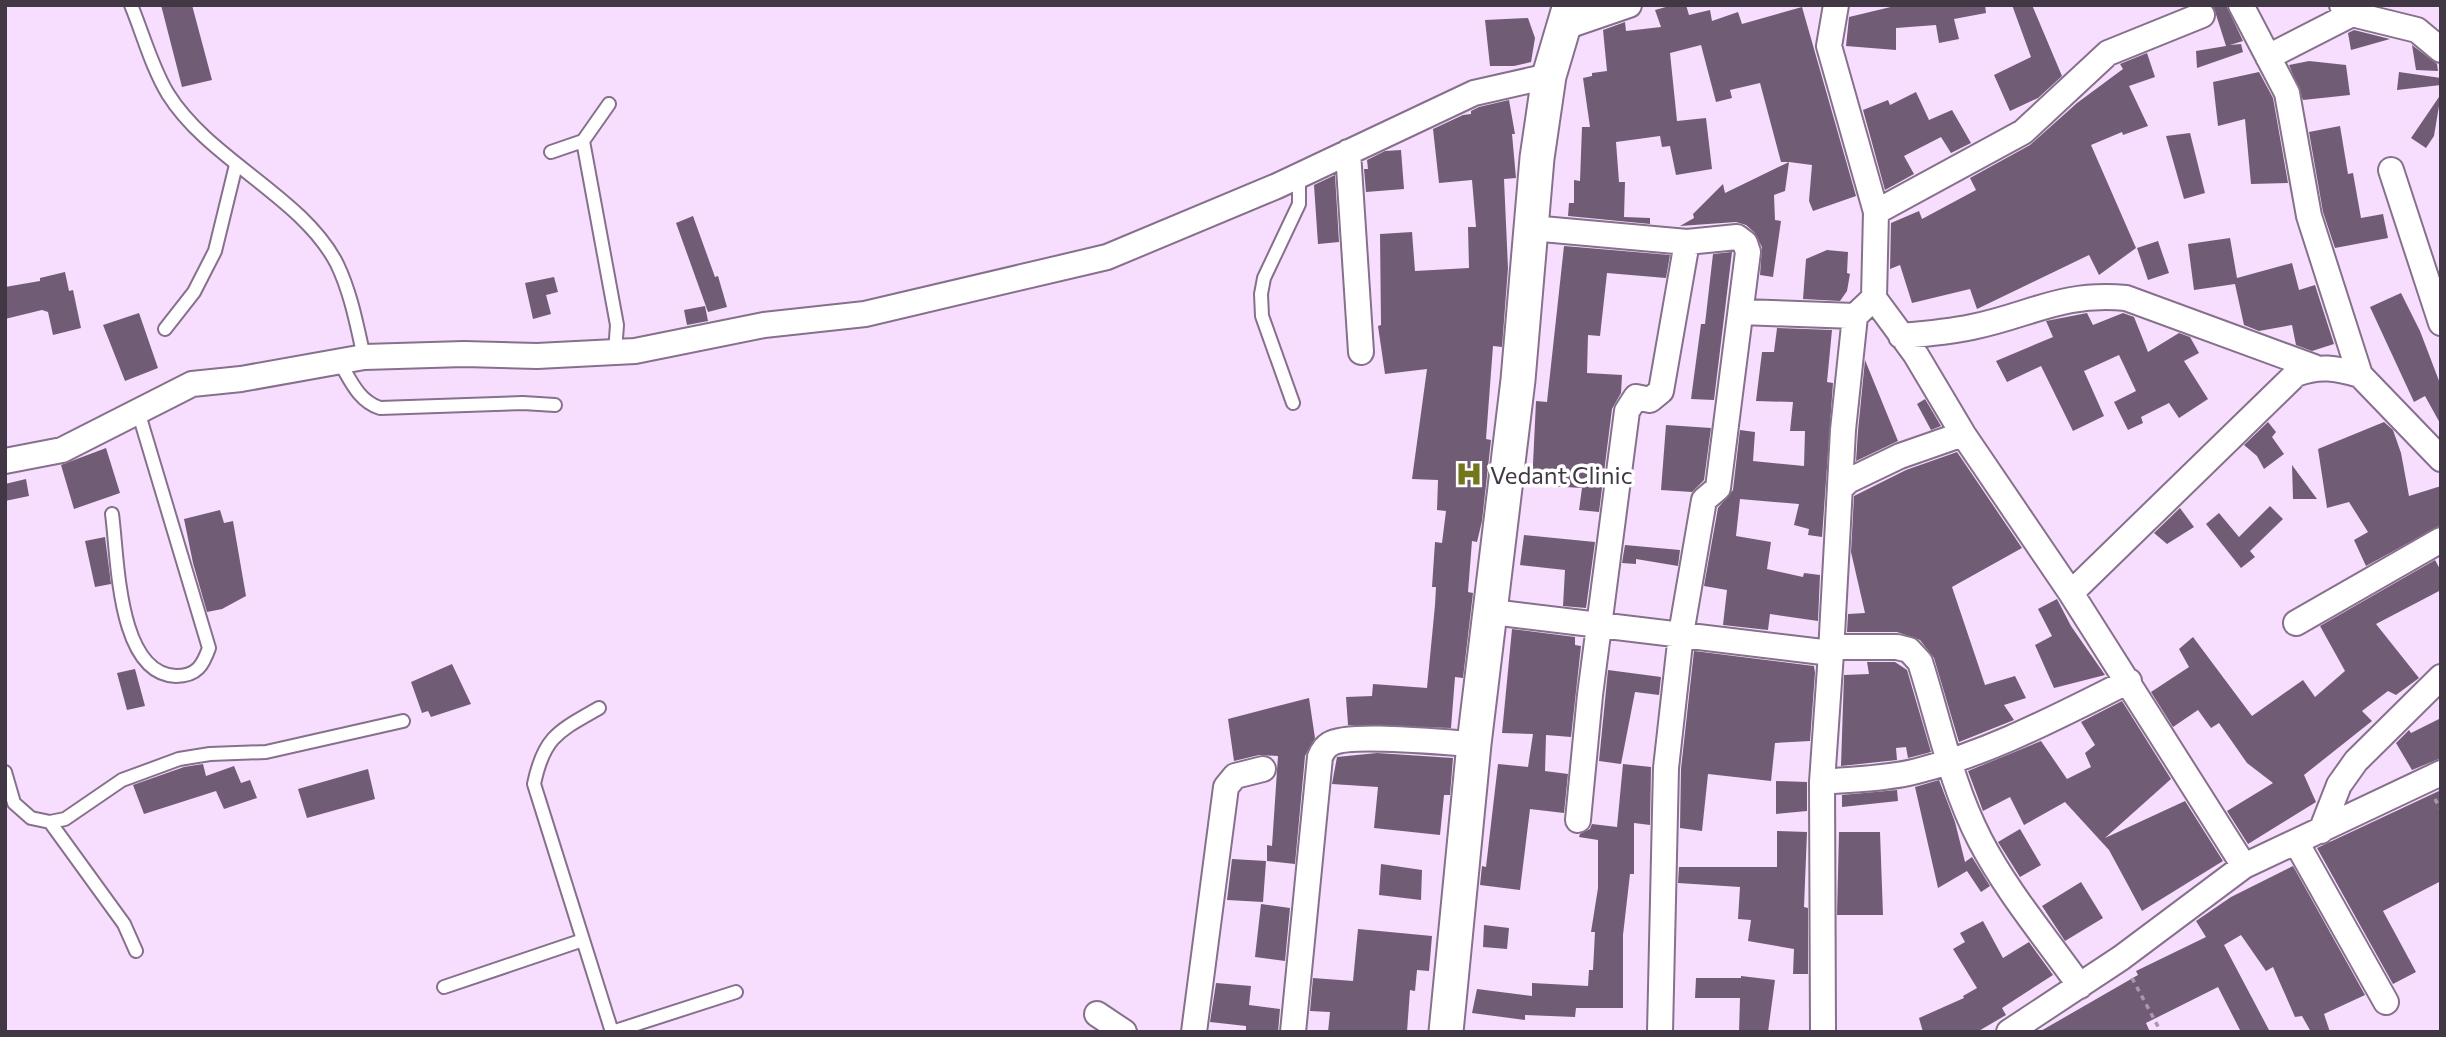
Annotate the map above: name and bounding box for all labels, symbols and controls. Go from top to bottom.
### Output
hospital icon: Vedant Clinic [1454,459,1484,489]
place label: Vedant Clinic [1490,460,1633,489]

